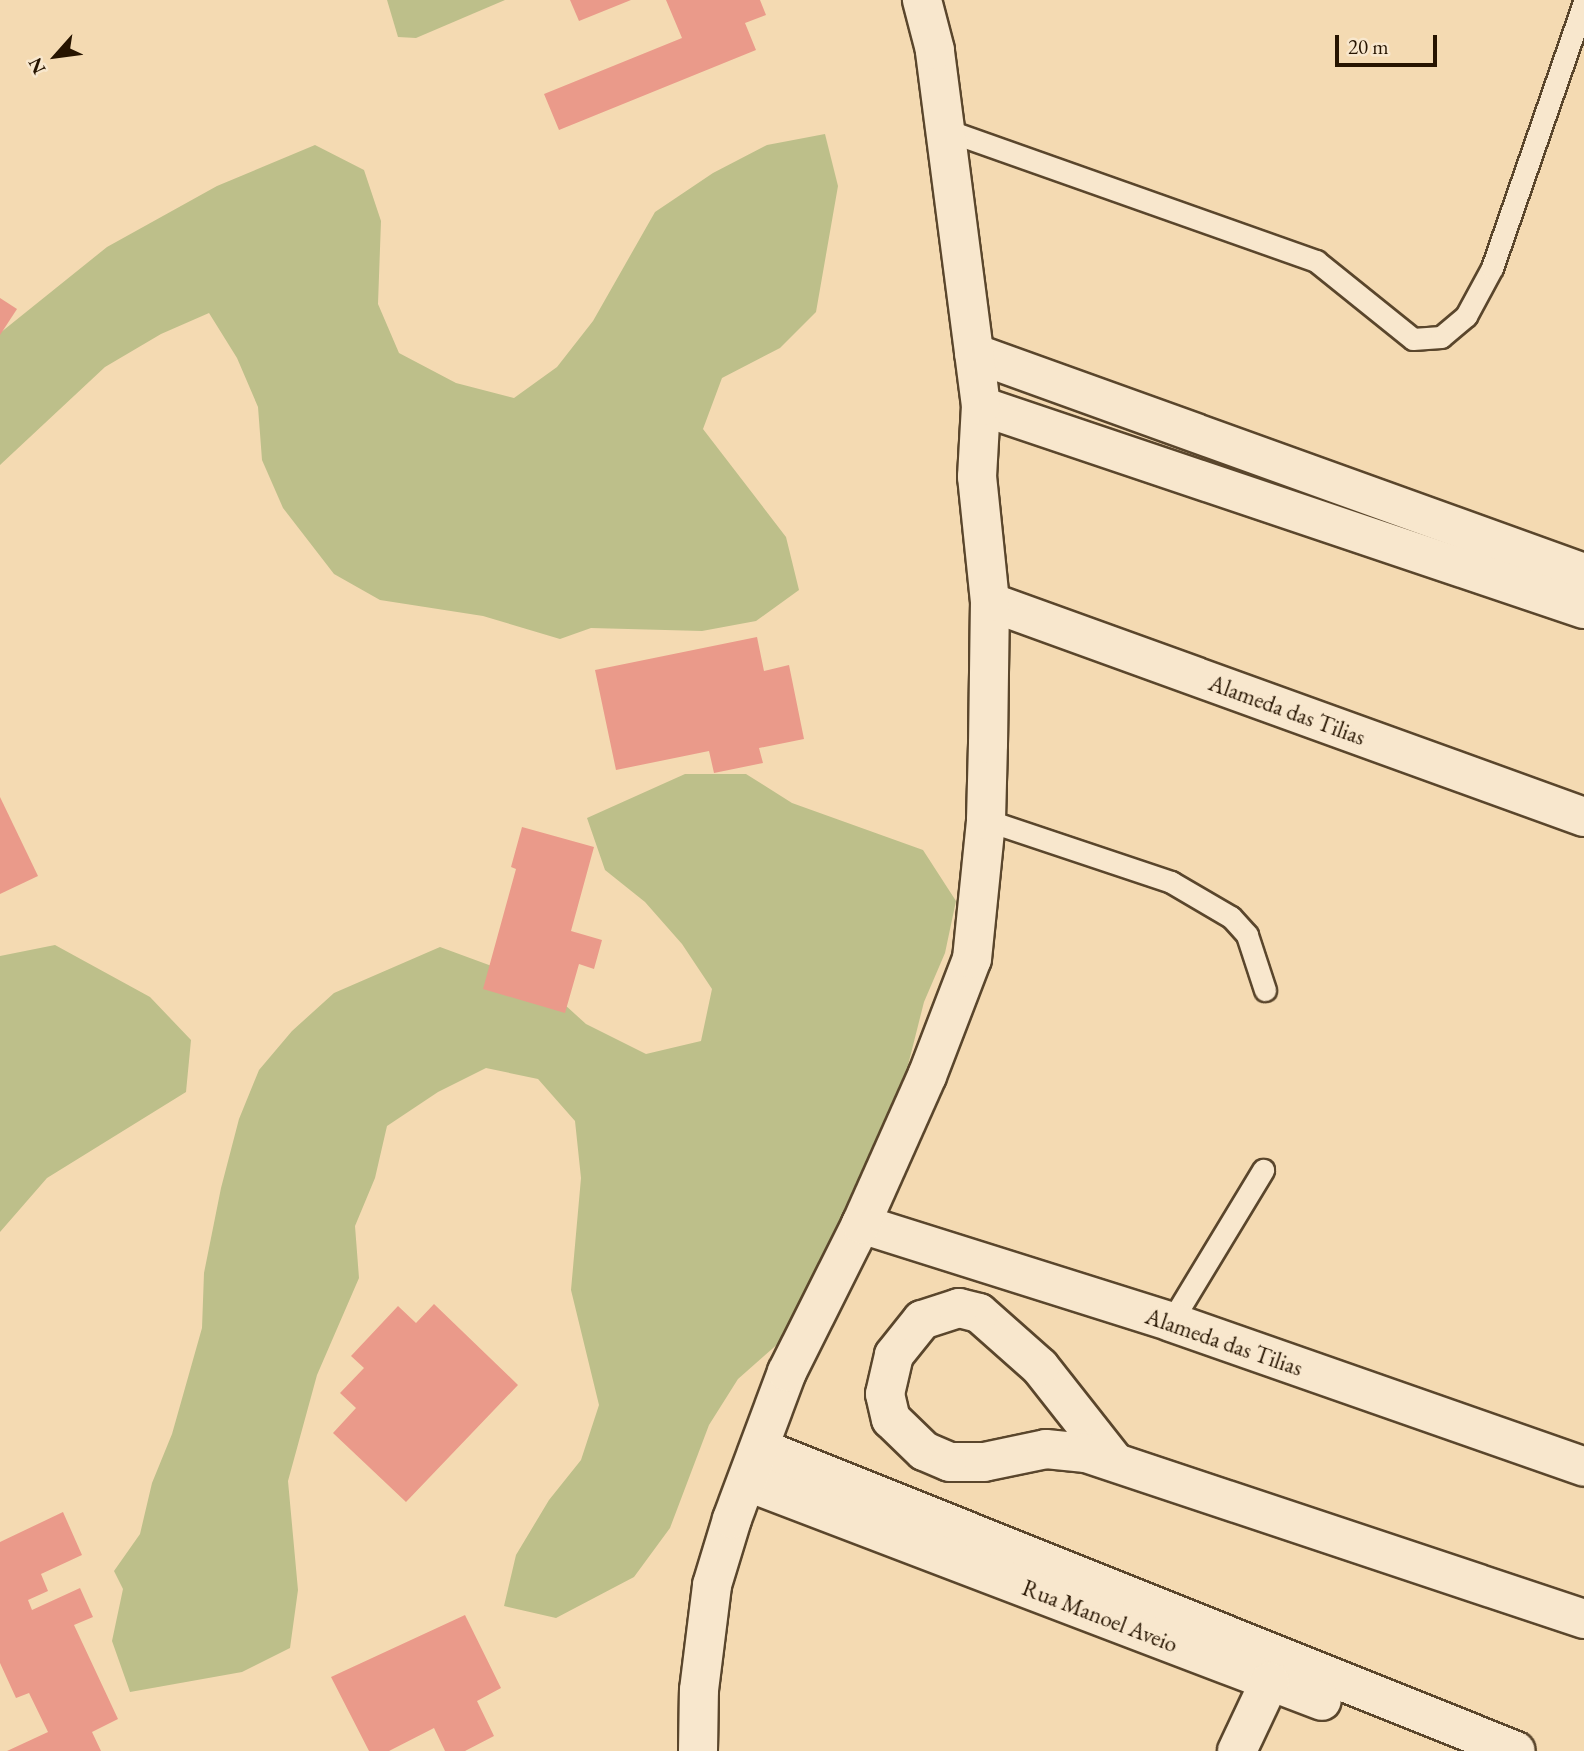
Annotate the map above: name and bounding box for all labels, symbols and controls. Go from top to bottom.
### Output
north arrow [21,21,91,91]
scale bar [1339,21,1440,65]
text: 20 m [1348,33,1389,60]
text: N [22,53,52,79]
street label: Alameda das Tilias [1205,669,1369,751]
street label: Alameda das Tilias [1142,1302,1306,1382]
street label: Rua Manoel Aveio [1018,1574,1182,1658]

